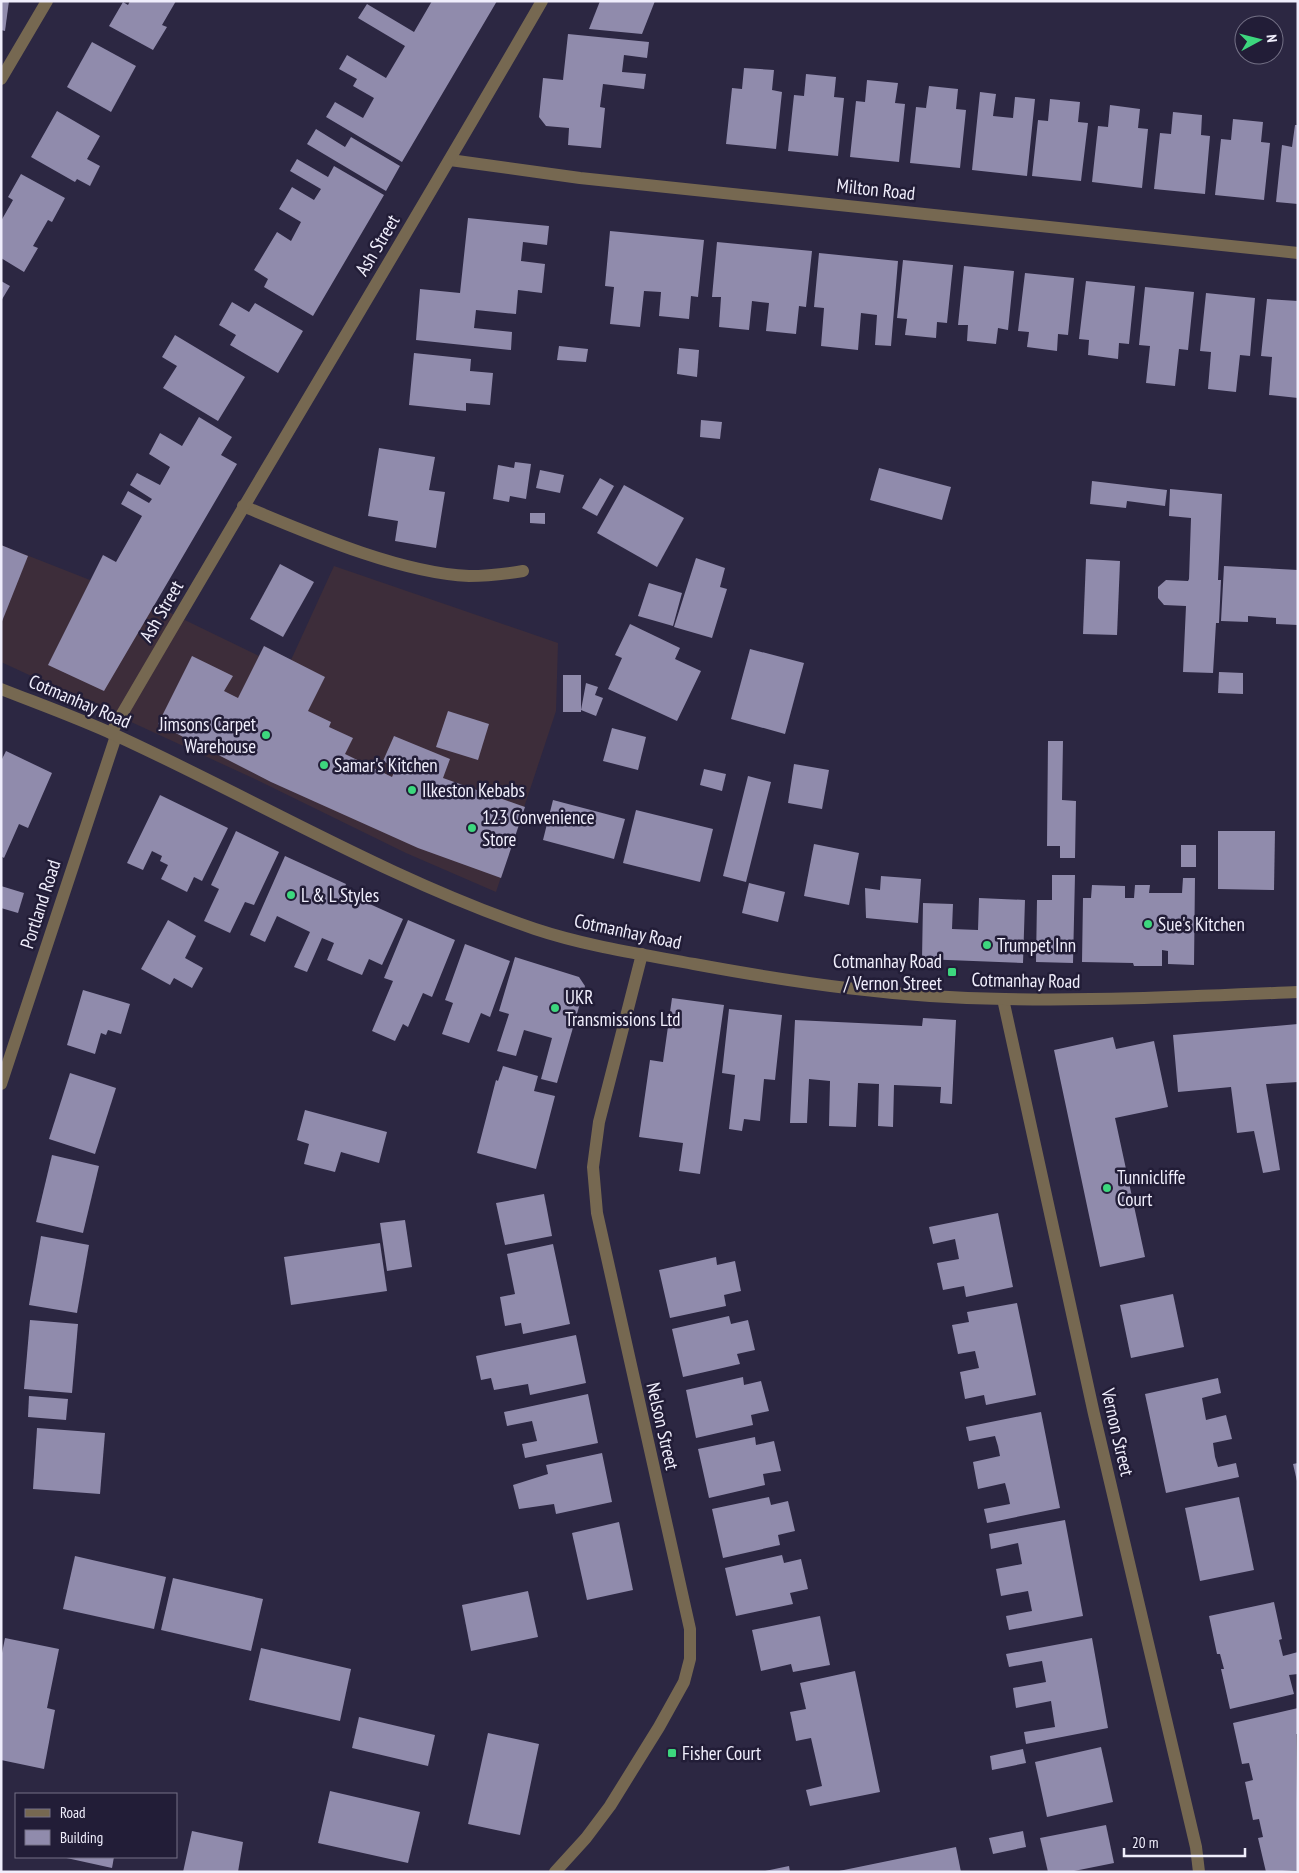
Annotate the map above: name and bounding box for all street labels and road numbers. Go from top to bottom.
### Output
street label: Milton Road [836,173,916,205]
street label: Ash Street [349,209,405,280]
street label: Ash Street [134,575,189,646]
street label: Cotmanhay Road [25,669,135,733]
street label: Portland Road [14,856,66,952]
street label: Cotmanhay Road [572,908,684,954]
street label: Cotmanhay Road [971,967,1081,993]
street label: Nelson Street [641,1380,685,1473]
street label: Vernon Street [1096,1385,1140,1479]

